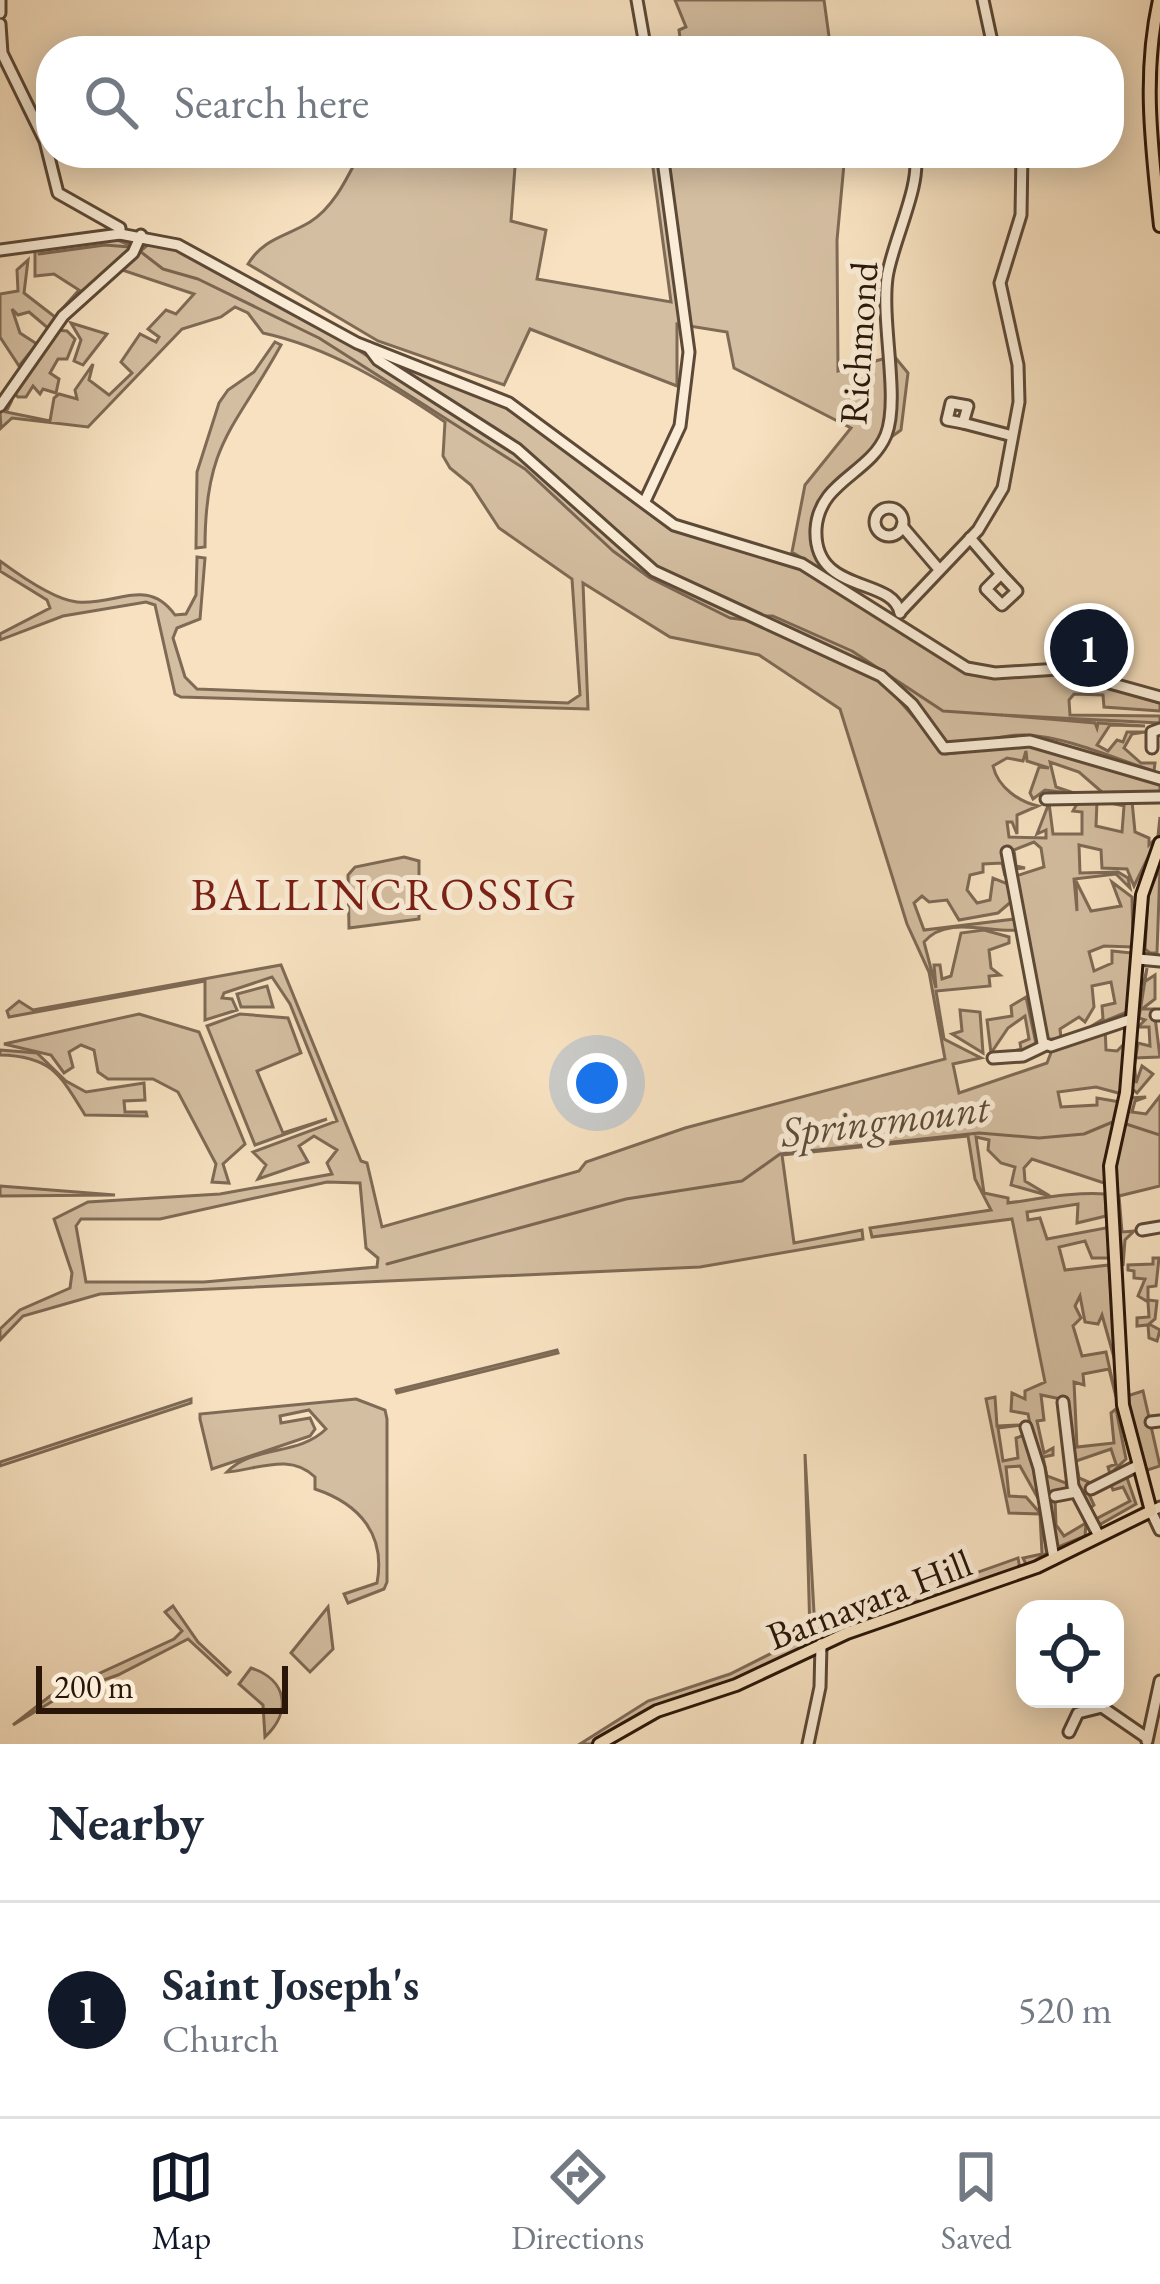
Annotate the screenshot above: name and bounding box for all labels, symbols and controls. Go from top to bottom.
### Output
search box [36,36,1124,168]
icon: search [78,69,144,135]
text: Search here [174,73,369,131]
street label: Richmond [827,260,890,426]
pin: 1 [1050,603,1128,693]
district label: BALLINCROSSIG [191,865,579,923]
your location [567,1053,627,1113]
water label: Springmount [777,1079,994,1160]
street label: Barnavara Hill [760,1537,979,1662]
map controls [1016,1600,1124,1708]
button: locate [1016,1600,1124,1708]
scale bar [36,1660,288,1713]
text: 200 m [54,1665,134,1708]
text: Nearby [48,1789,204,1855]
text: Saint Joseph's [162,1955,419,2013]
text: 1 [77,1984,97,2035]
text: 520 m [1018,1984,1112,2035]
text: Church [162,2013,279,2064]
tab: Map [148,2144,214,2259]
tab: Directions [511,2144,644,2259]
tab: Saved [941,2144,1012,2259]

